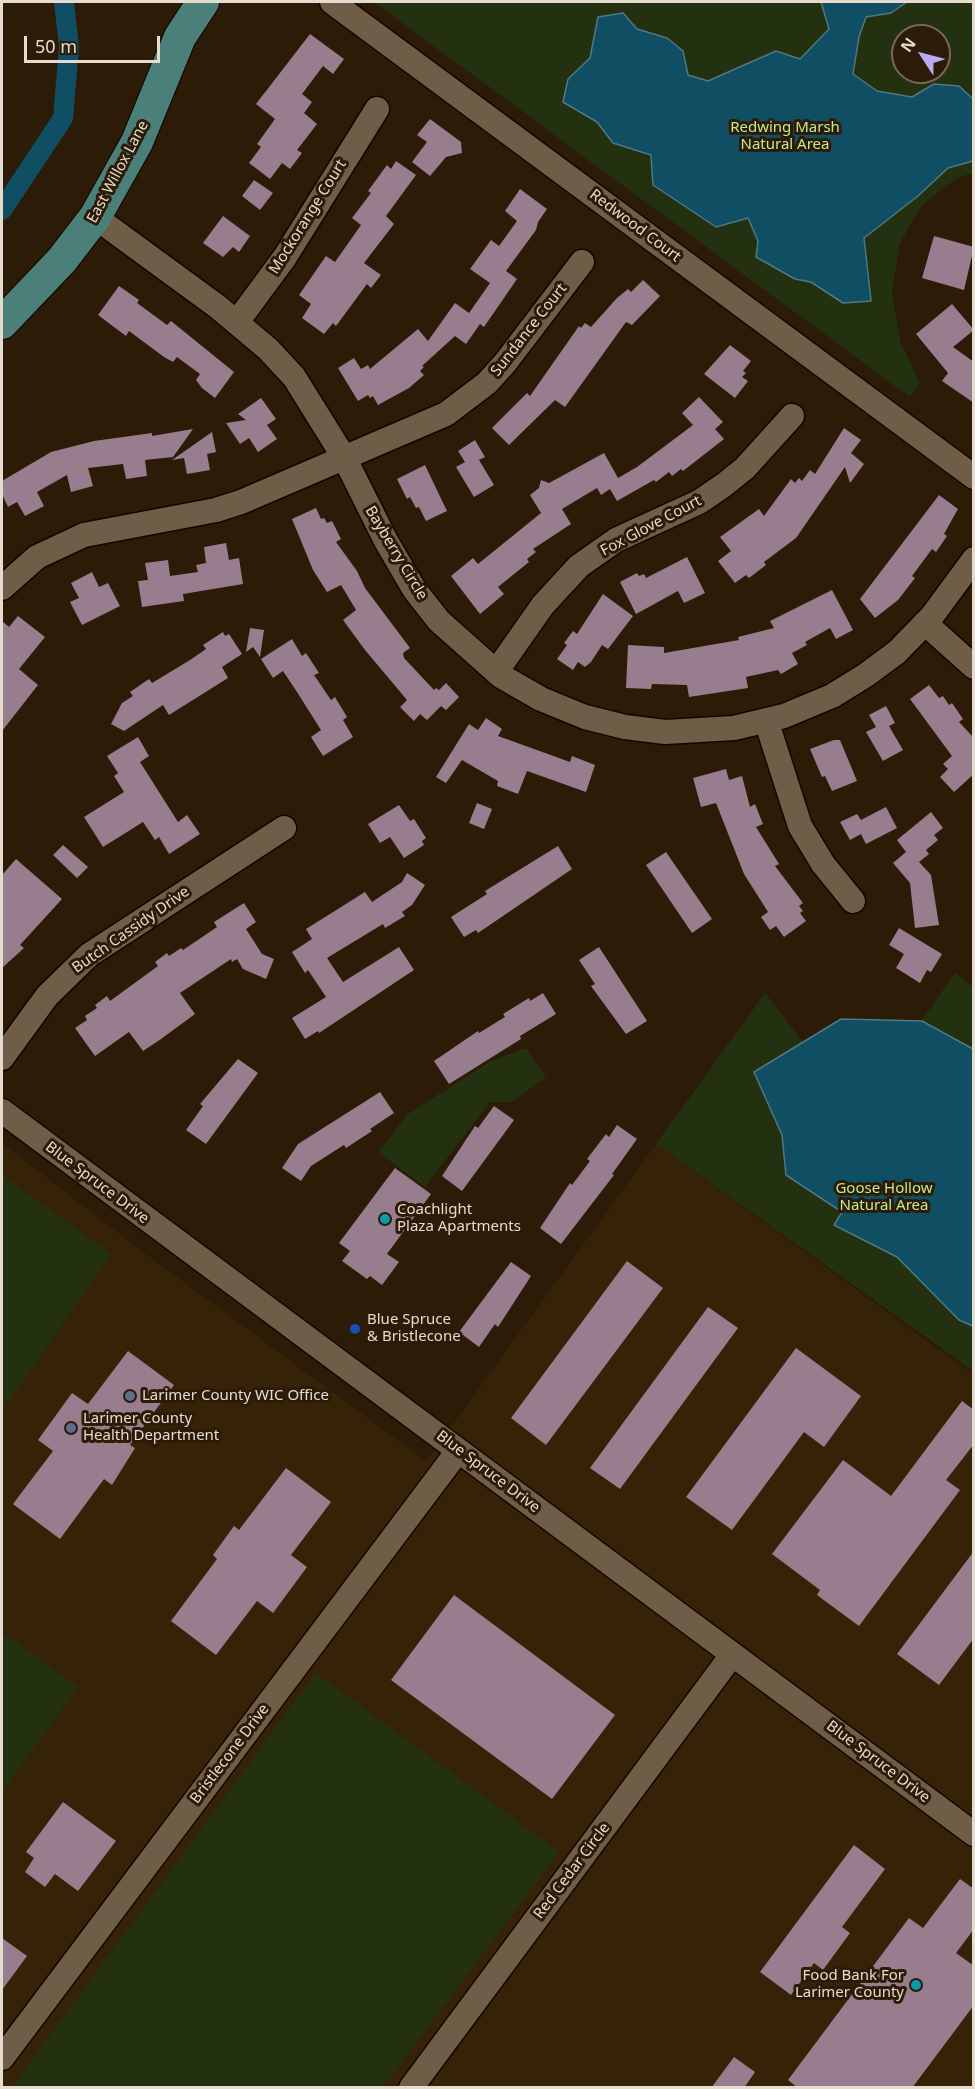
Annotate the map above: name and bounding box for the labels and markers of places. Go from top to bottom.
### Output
place label: Coachlight Plaza Apartments [397,1201,521,1236]
marker: Coachlight Plaza Apartments [378,1212,392,1226]
place label: Blue Spruce & Bristlecone [367,1311,461,1346]
marker: Blue Spruce & Bristlecone [348,1322,362,1336]
place label: Larimer County WIC Office [142,1387,329,1405]
marker: Larimer County WIC Office [123,1389,137,1403]
place label: Larimer County Health Department [83,1410,219,1445]
marker: Larimer County Health Department [64,1421,78,1435]
place label: Food Bank For Larimer County [795,1967,904,2002]
marker: Food Bank For Larimer County [909,1978,923,1992]

